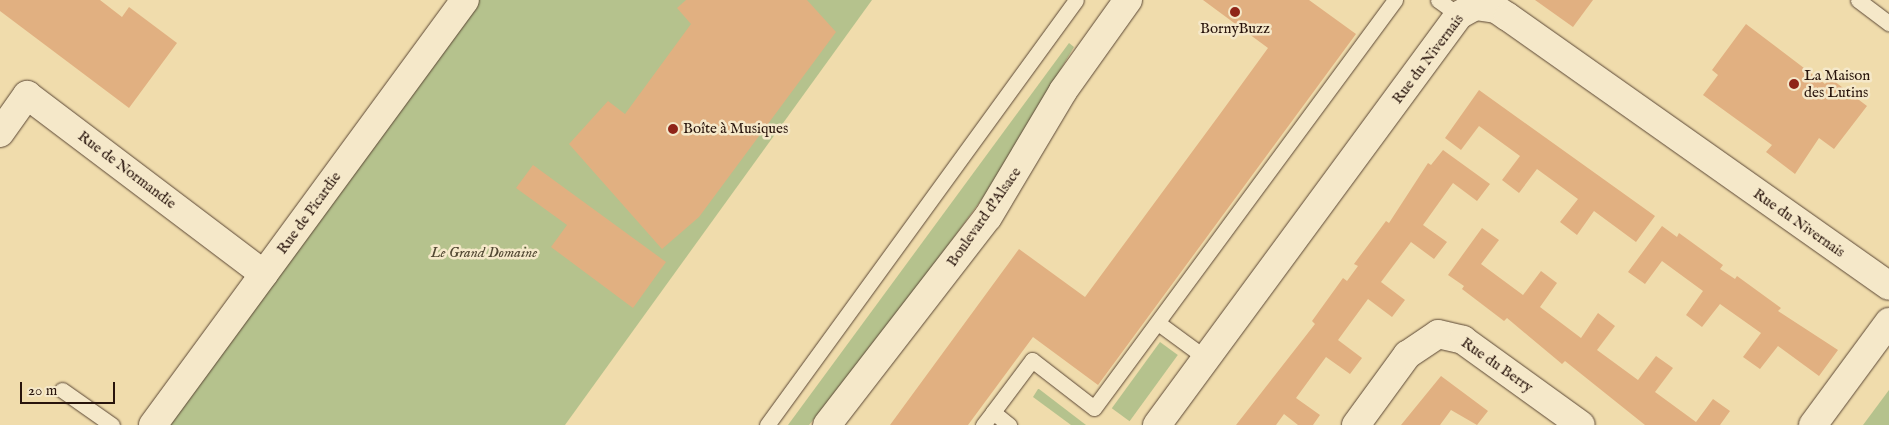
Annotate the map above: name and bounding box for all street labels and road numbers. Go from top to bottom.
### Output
street label: Rue du Nivernais [1388,11,1468,107]
street label: Rue de Normandie [74,127,180,213]
street label: Boulevard d'Alsace [943,164,1025,270]
street label: Rue de Picardie [273,168,345,258]
street label: Rue du Nivernais [1750,185,1848,261]
street label: Rue du Berry [1458,334,1536,396]

